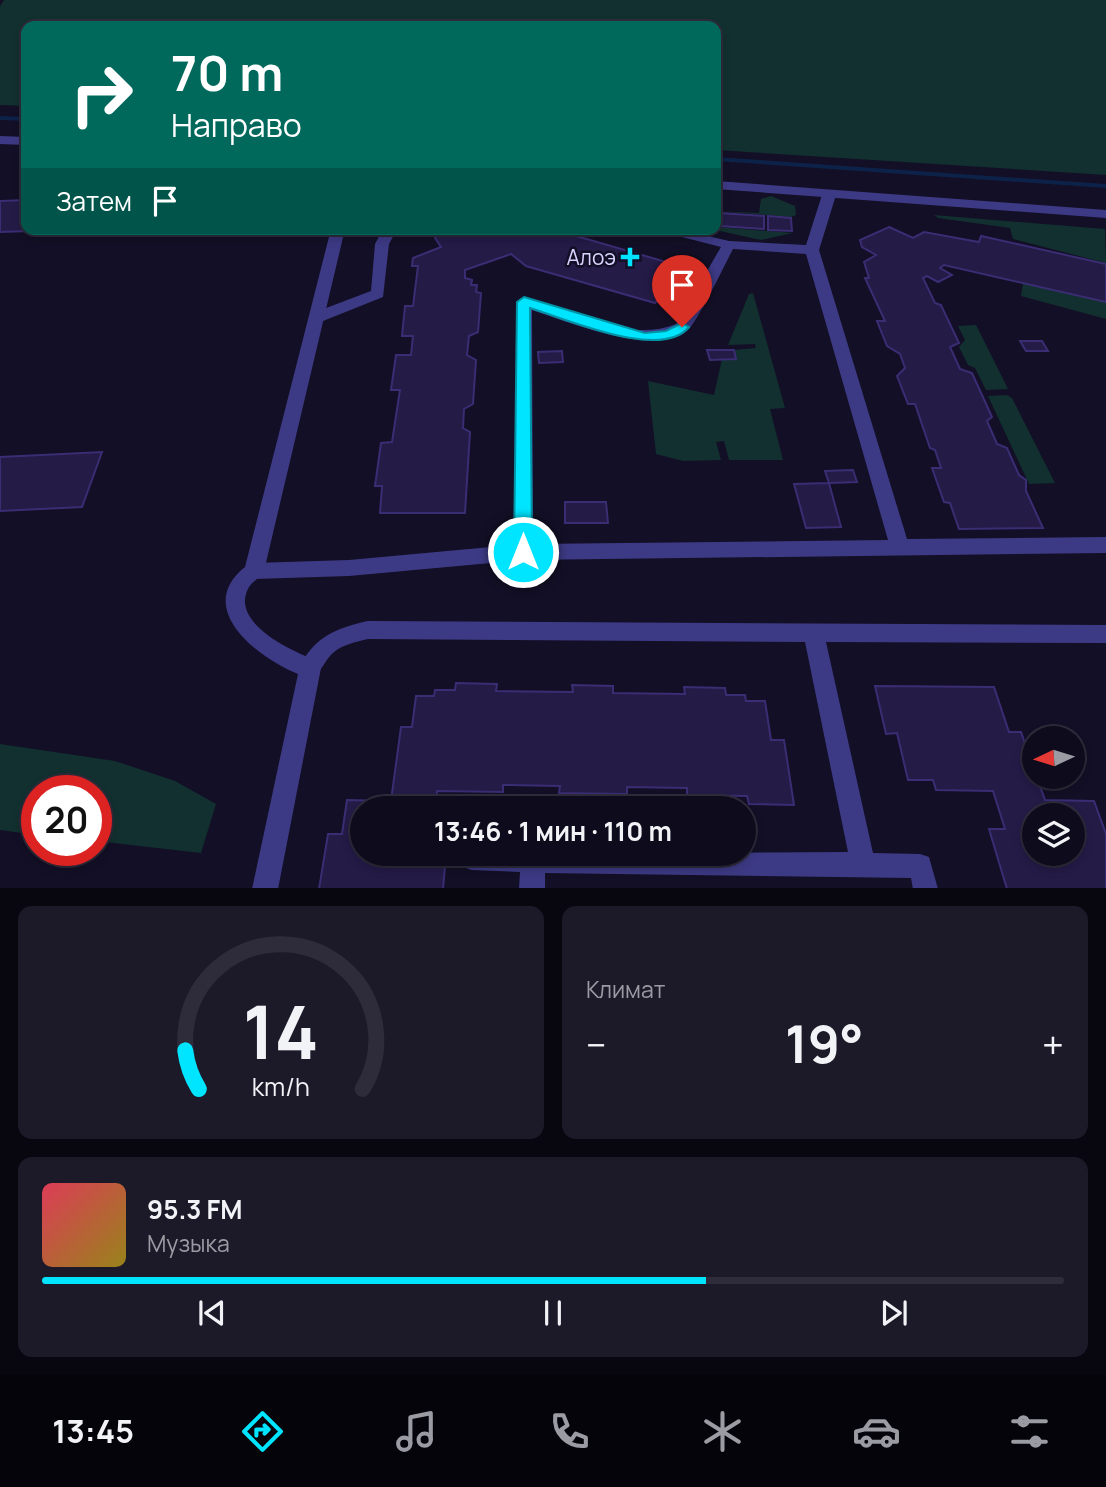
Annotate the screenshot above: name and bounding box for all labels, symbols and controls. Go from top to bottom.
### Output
text: 70 m [171,39,283,106]
icon: right [56,49,147,140]
text: Направо [171,103,302,147]
icon: arrive [146,182,184,220]
text: Затем [56,183,132,219]
place label: Алоэ [567,243,616,271]
marker: Алоэ [622,249,638,265]
pin [652,255,712,327]
icon: arrive [663,266,701,304]
position arrow [486,515,560,589]
north arrow [1022,726,1085,789]
map controls [1022,726,1085,866]
speed limit sign: 20 [21,775,112,866]
button: layers [1022,803,1085,866]
text: 13:46 · 1 мин · 110 m [434,813,672,849]
text: Климат [586,973,665,1005]
text: 14 [243,981,319,1081]
text: 19° [785,1008,864,1079]
text: − [586,1018,607,1070]
text: + [1042,1018,1064,1070]
text: km/h [252,1068,310,1103]
text: 95.3 FM [147,1191,242,1227]
text: Музыка [147,1227,230,1259]
icon: previous [193,1294,231,1332]
icon: pause [534,1294,572,1332]
icon: next [875,1294,913,1332]
icon: directions [238,1407,287,1456]
icon: music [392,1407,441,1456]
icon: phone [545,1407,594,1456]
icon: climate [698,1407,747,1456]
icon: car [852,1407,901,1456]
icon: filters [1005,1407,1054,1456]
text: 13:45 [52,1409,134,1453]

